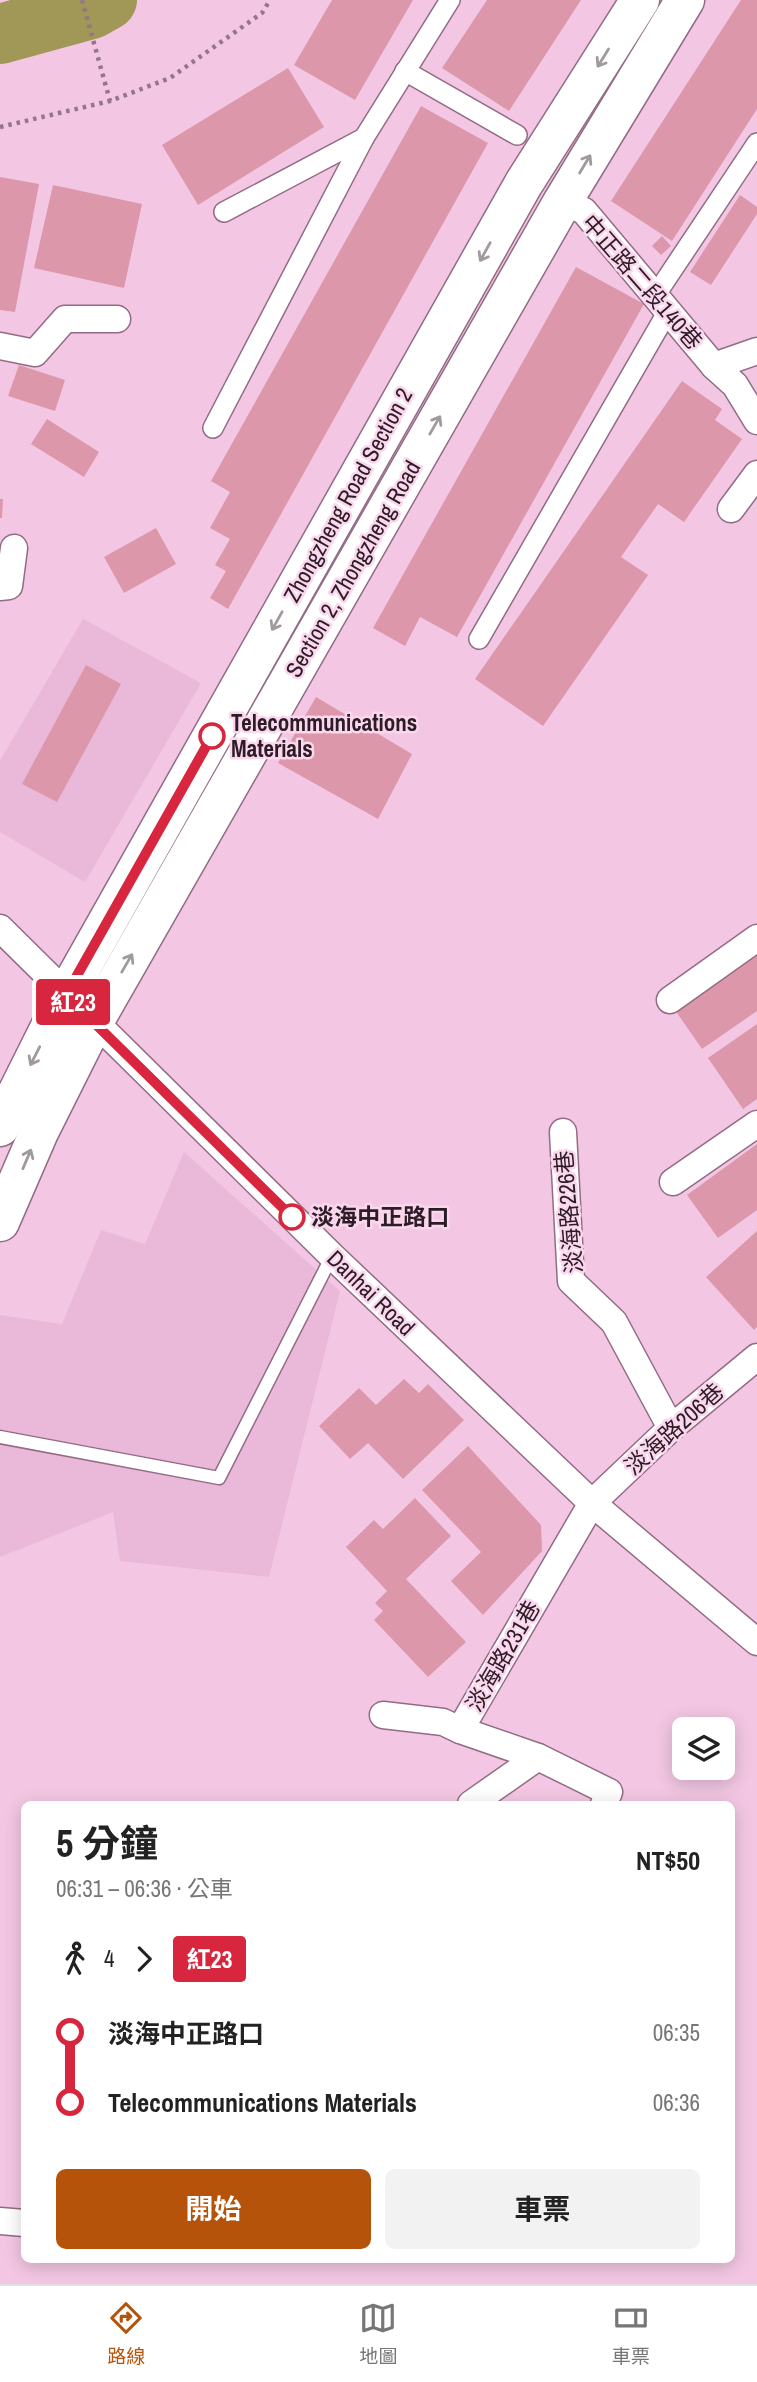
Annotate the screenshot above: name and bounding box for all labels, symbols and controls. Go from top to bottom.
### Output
one-way arrow [596,47,610,67]
one-way arrow [578,155,592,175]
street label: 中正路二段140巷 [575,208,710,356]
one-way arrow [478,241,491,262]
street label: Zhongzheng Road Section 2 [276,382,419,607]
one-way arrow [428,415,442,435]
street label: Section 2, Zhongzheng Road [278,455,427,683]
one-way arrow [270,610,283,631]
place label: Telecommunications Materials [231,707,417,764]
marker: Telecommunications Materials [199,723,225,749]
one-way arrow [120,953,134,973]
line badge: 紅23 [33,979,113,1025]
text: 紅23 [50,986,96,1018]
one-way arrow [27,1045,41,1065]
one-way arrow [21,1149,34,1170]
street label: 淡海路226巷 [548,1149,589,1275]
place label: 淡海中正路口 [311,1201,449,1232]
marker: 淡海中正路口 [279,1204,305,1230]
street label: Danhai Road [321,1243,422,1342]
street label: 淡海路206巷 [617,1376,730,1481]
street label: 淡海路231巷 [458,1595,547,1717]
map controls [672,1717,735,1780]
button: layers [672,1717,735,1780]
text: 5 分鐘 [56,1818,158,1869]
text: NT$50 [636,1843,700,1878]
text: 06:31 – 06:36 · 公車 [56,1873,233,1904]
icon: walk [56,1940,94,1978]
icon: forward [125,1940,163,1978]
text: 4 [104,1943,115,1974]
text: 紅23 [187,1943,232,1975]
text: 淡海中正路口 [108,2016,264,2051]
text: 06:35 [653,2017,700,2048]
text: Telecommunications Materials [108,2085,417,2120]
text: 06:36 [653,2087,700,2118]
button: 開始 [56,2169,371,2249]
button: 車票 [385,2169,700,2249]
tab: 路線 [107,2299,145,2369]
tab: 地圖 [359,2299,398,2369]
tab: 車票 [612,2299,650,2369]

